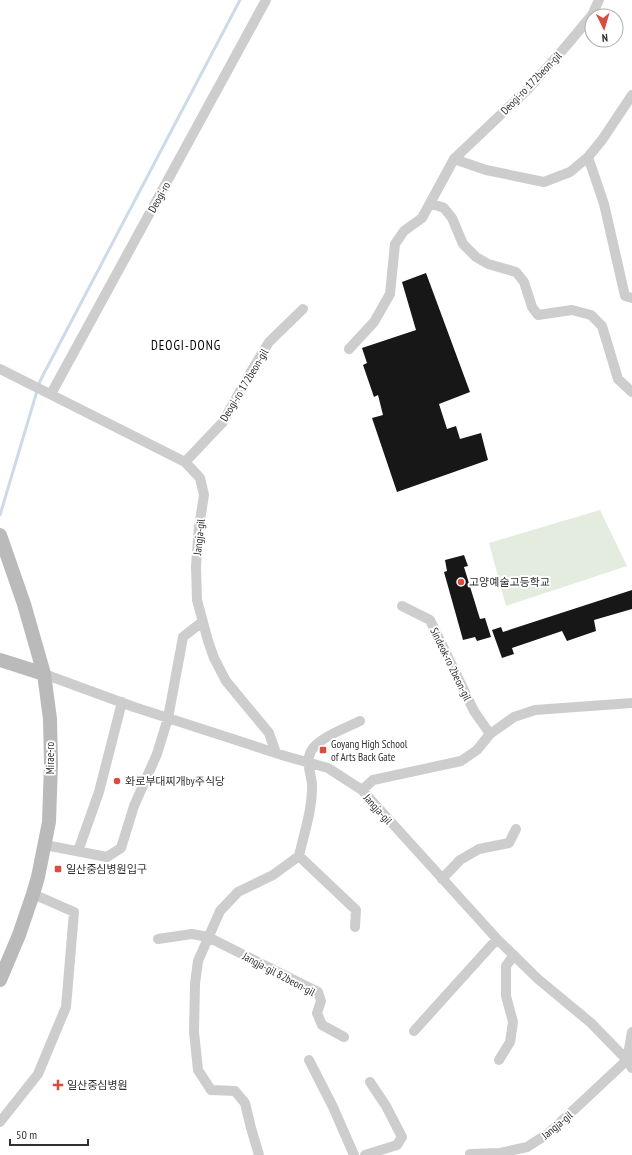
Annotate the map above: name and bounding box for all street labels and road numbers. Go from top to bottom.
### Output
street label: Deogi-ro 172beon-gil [497,48,565,117]
street label: Deogi-ro [145,179,173,215]
street label: Deogi-ro 172beon-gil [217,346,271,424]
street label: Jangja-gil [190,518,208,557]
street label: Sindeok-ro 2beon-gil [427,625,475,703]
street label: Mirae-ro [43,742,57,774]
street label: Jangja-gil [360,790,396,827]
street label: Jangja-gil 82beon-gil [239,949,318,999]
street label: Jangja-gil [538,1108,576,1143]

